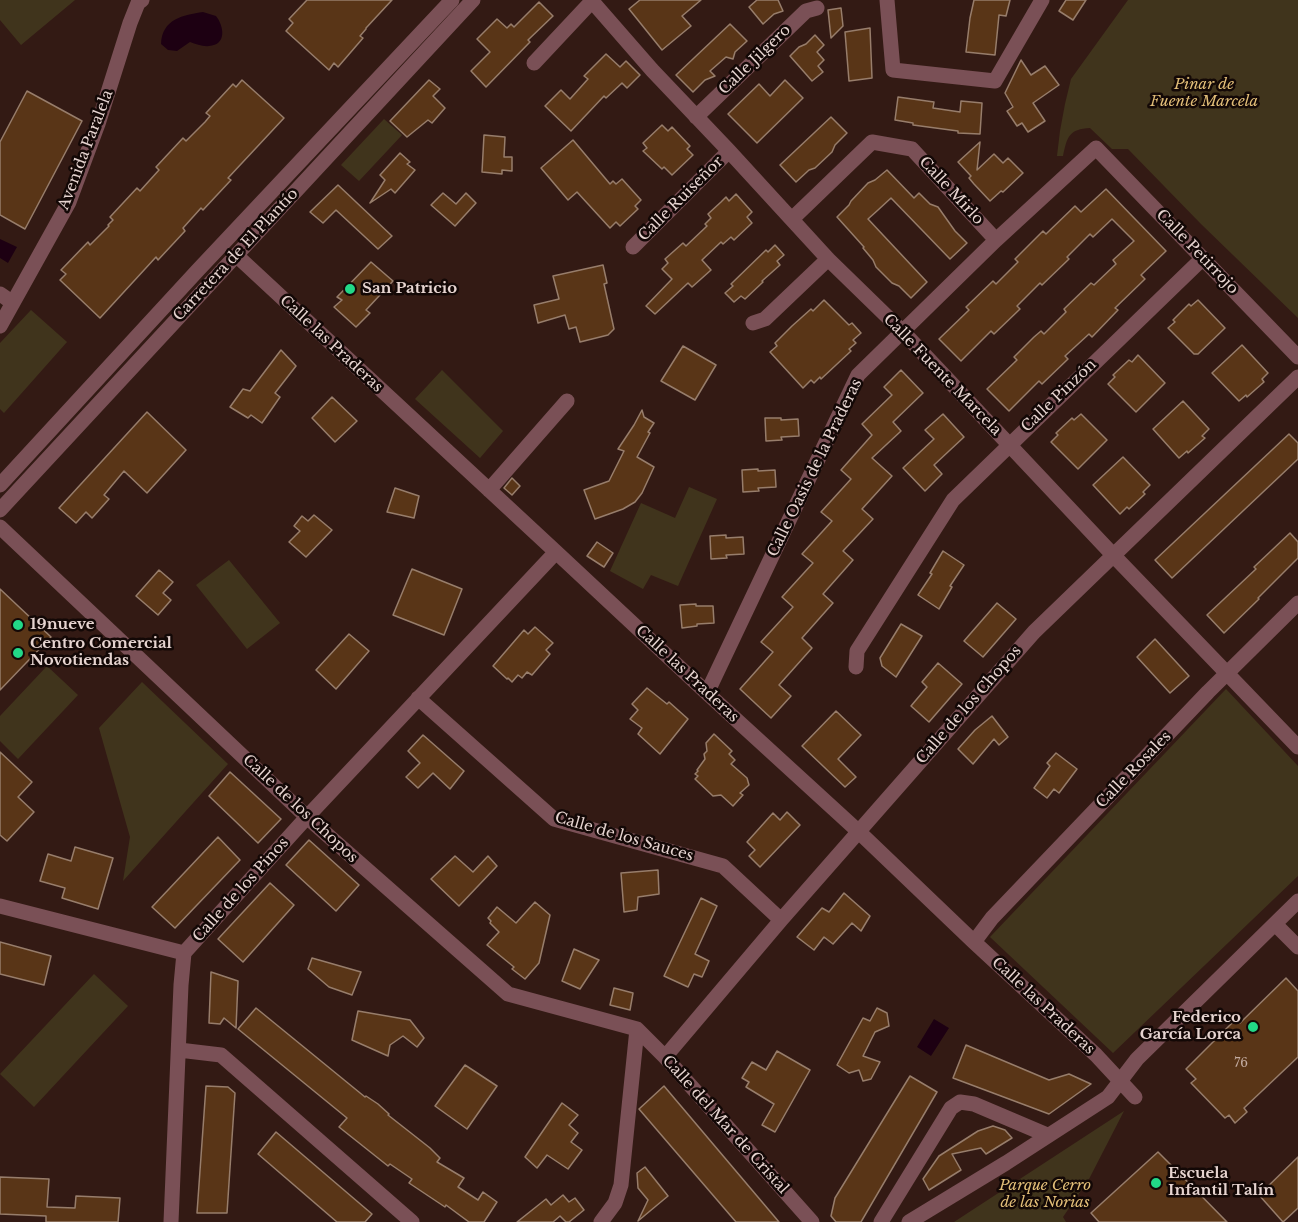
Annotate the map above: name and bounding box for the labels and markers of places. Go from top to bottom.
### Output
place label: San Patricio [362,280,457,298]
marker: San Patricio [343,282,357,296]
place label: 19nueve [30,616,95,634]
marker: 19nueve [11,618,25,632]
place label: Centro Comercial Novotiendas [30,635,172,670]
marker: Centro Comercial Novotiendas [11,646,25,660]
place label: Federico García Lorca [1140,1009,1241,1044]
marker: Federico García Lorca [1246,1020,1260,1034]
place label: Escuela Infantil Talín [1168,1165,1274,1200]
marker: Escuela Infantil Talín [1149,1176,1163,1190]

